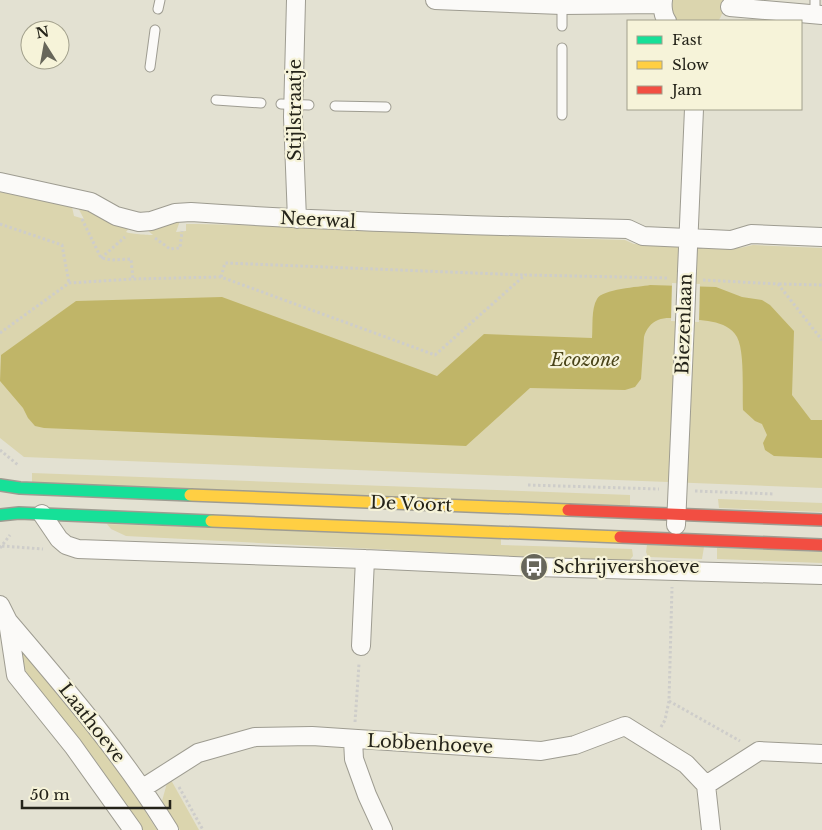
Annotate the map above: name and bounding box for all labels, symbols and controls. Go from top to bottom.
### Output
north arrow [20,20,70,70]
legend [627,20,802,110]
text: N [34,22,51,42]
text: Fast [672,30,703,49]
text: Slow [672,55,709,74]
street label: Stijlstraatje [284,59,306,161]
text: Jam [670,80,702,99]
street label: Neerwal [280,207,357,233]
street label: Biezenlaan [671,273,697,375]
park label: Ecozone [550,349,619,371]
street label: De Voort [370,492,453,516]
bus stop icon: Schrijvershoeve [519,552,549,582]
place label: Schrijvershoeve [553,556,700,578]
street label: Laathoeve [54,679,130,767]
street label: Lobbenhoeve [366,730,494,758]
scale bar [22,778,170,810]
text: 50 m [30,785,70,804]

